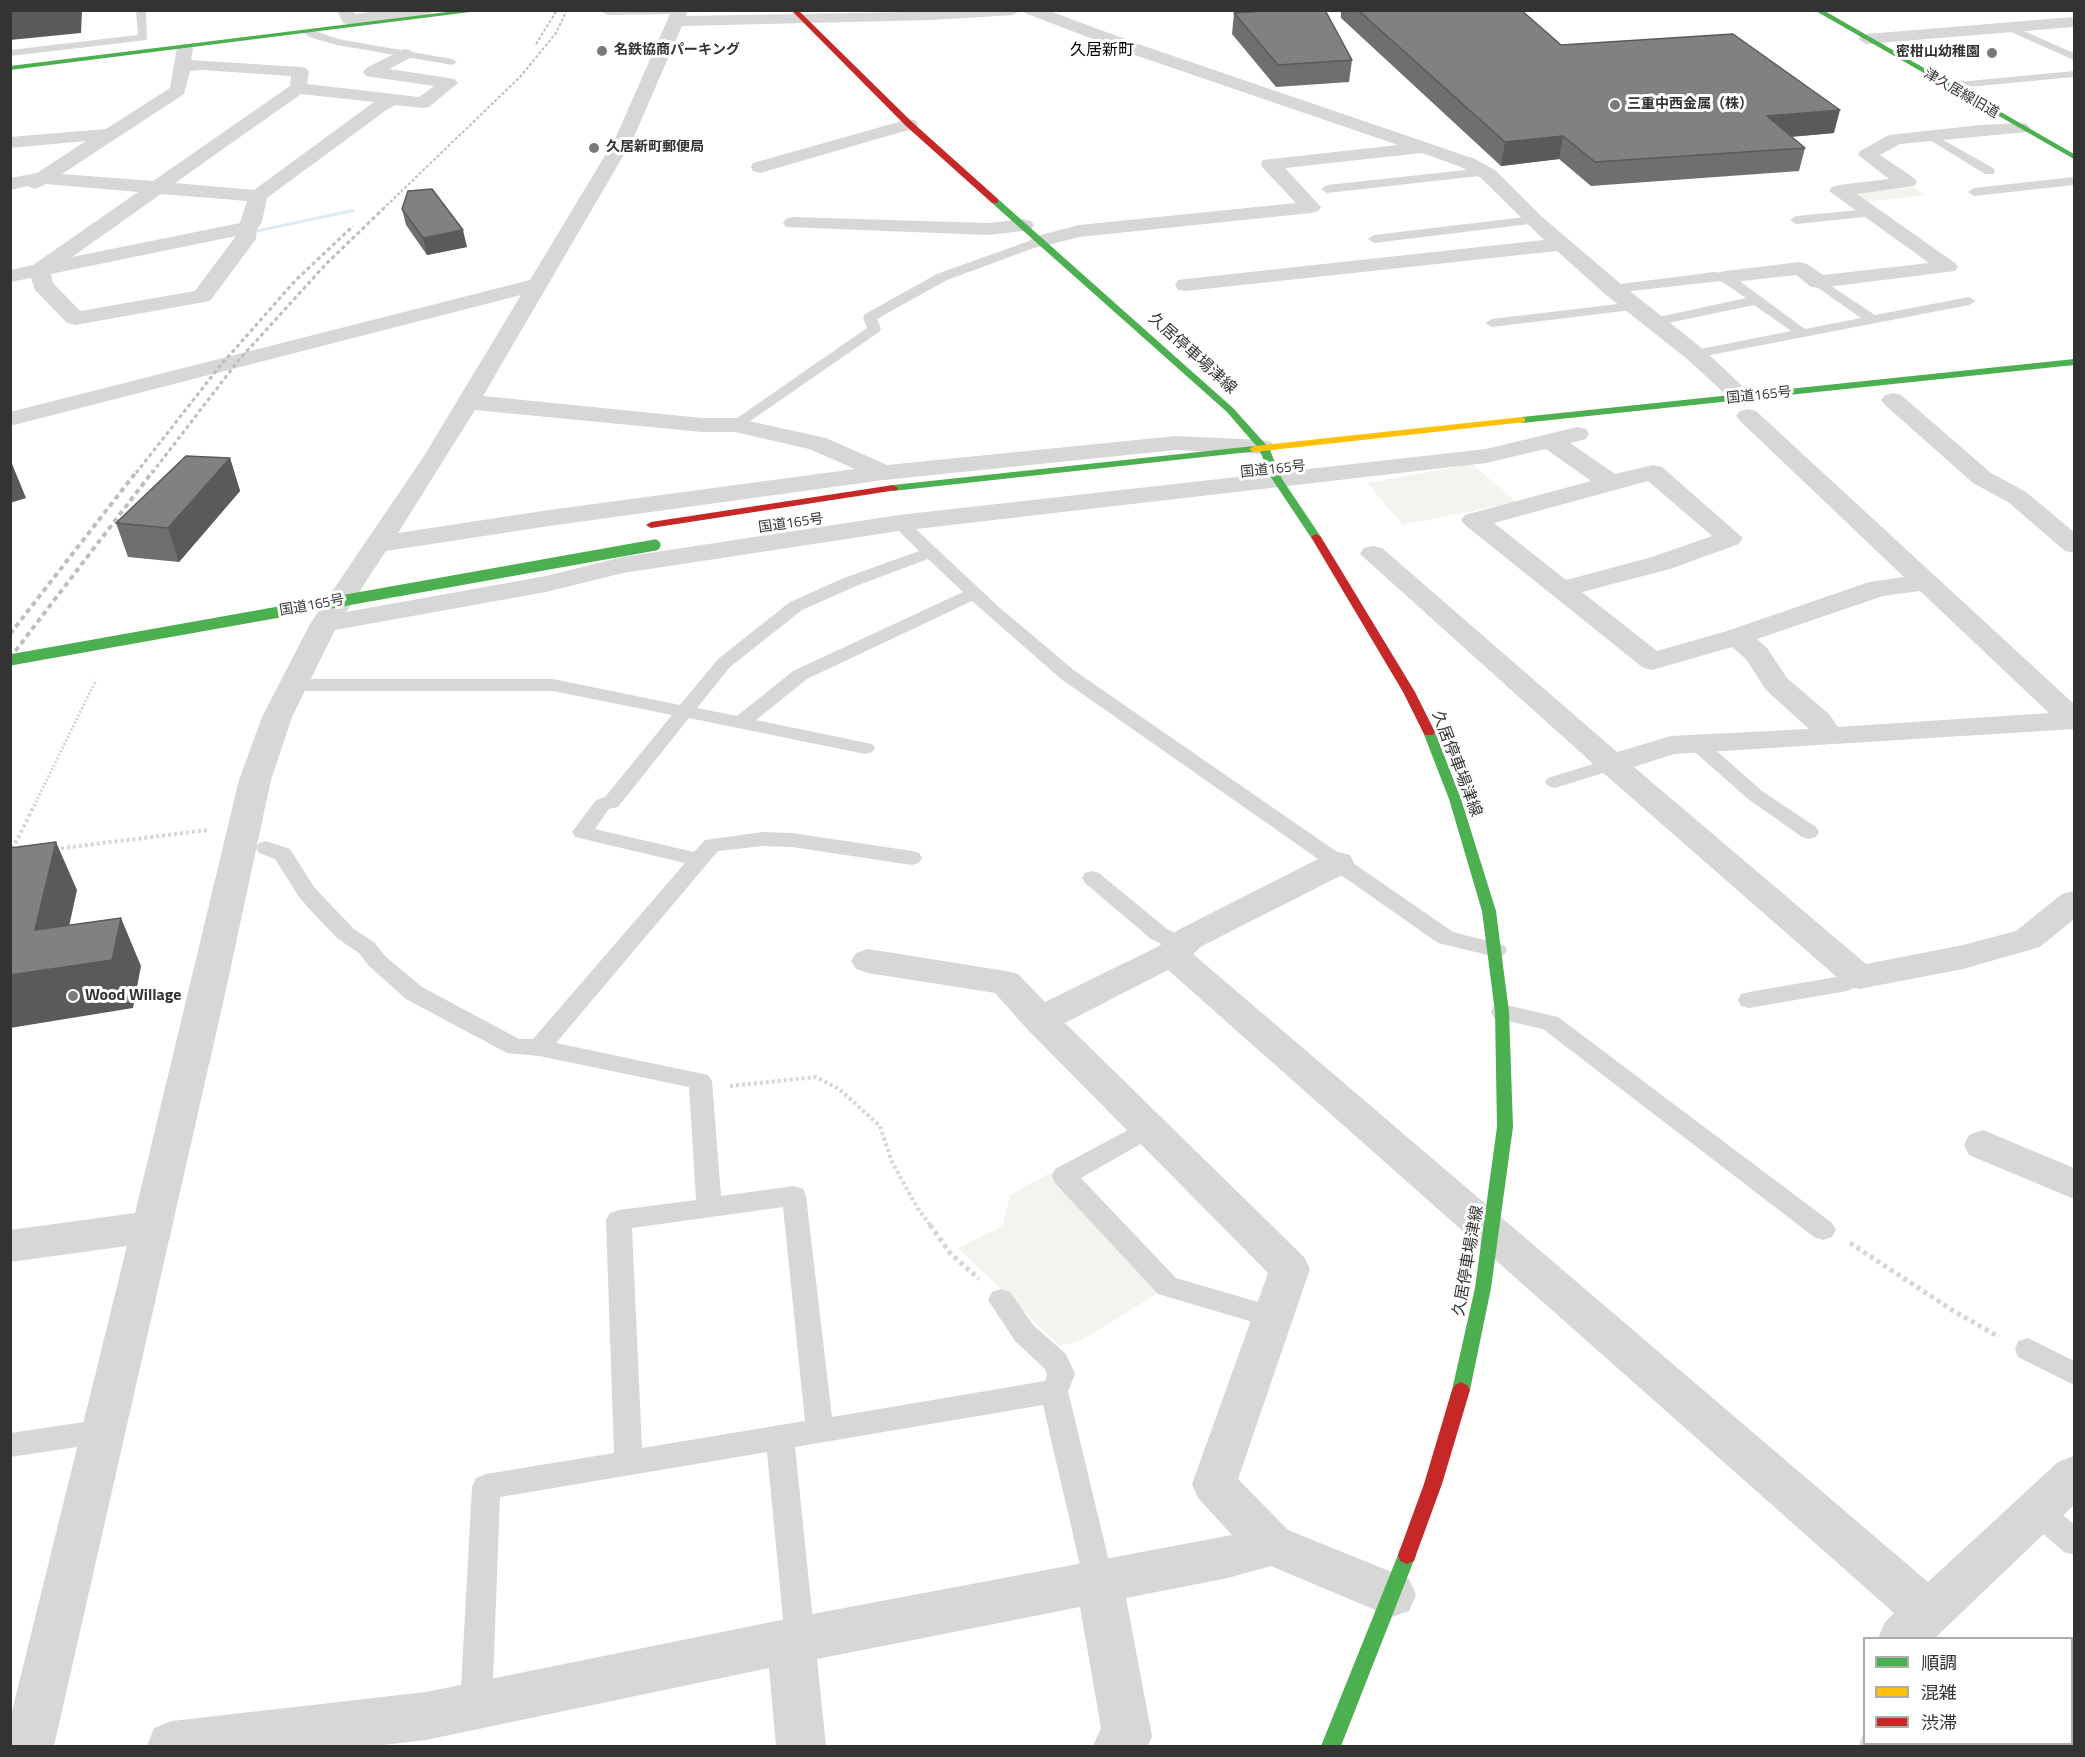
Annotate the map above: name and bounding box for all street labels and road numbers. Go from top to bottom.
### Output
street label: 津久居線旧道 [1920,66,2002,122]
street label: 久居停車場津線 [1144,309,1240,399]
street label: 国道165号 [1726,384,1792,408]
street label: 国道165号 [1240,458,1306,482]
street label: 国道165号 [757,511,825,537]
street label: 国道165号 [278,592,346,620]
street label: 久居停車場津線 [1427,708,1485,820]
street label: 久居停車場津線 [1450,1204,1488,1318]

